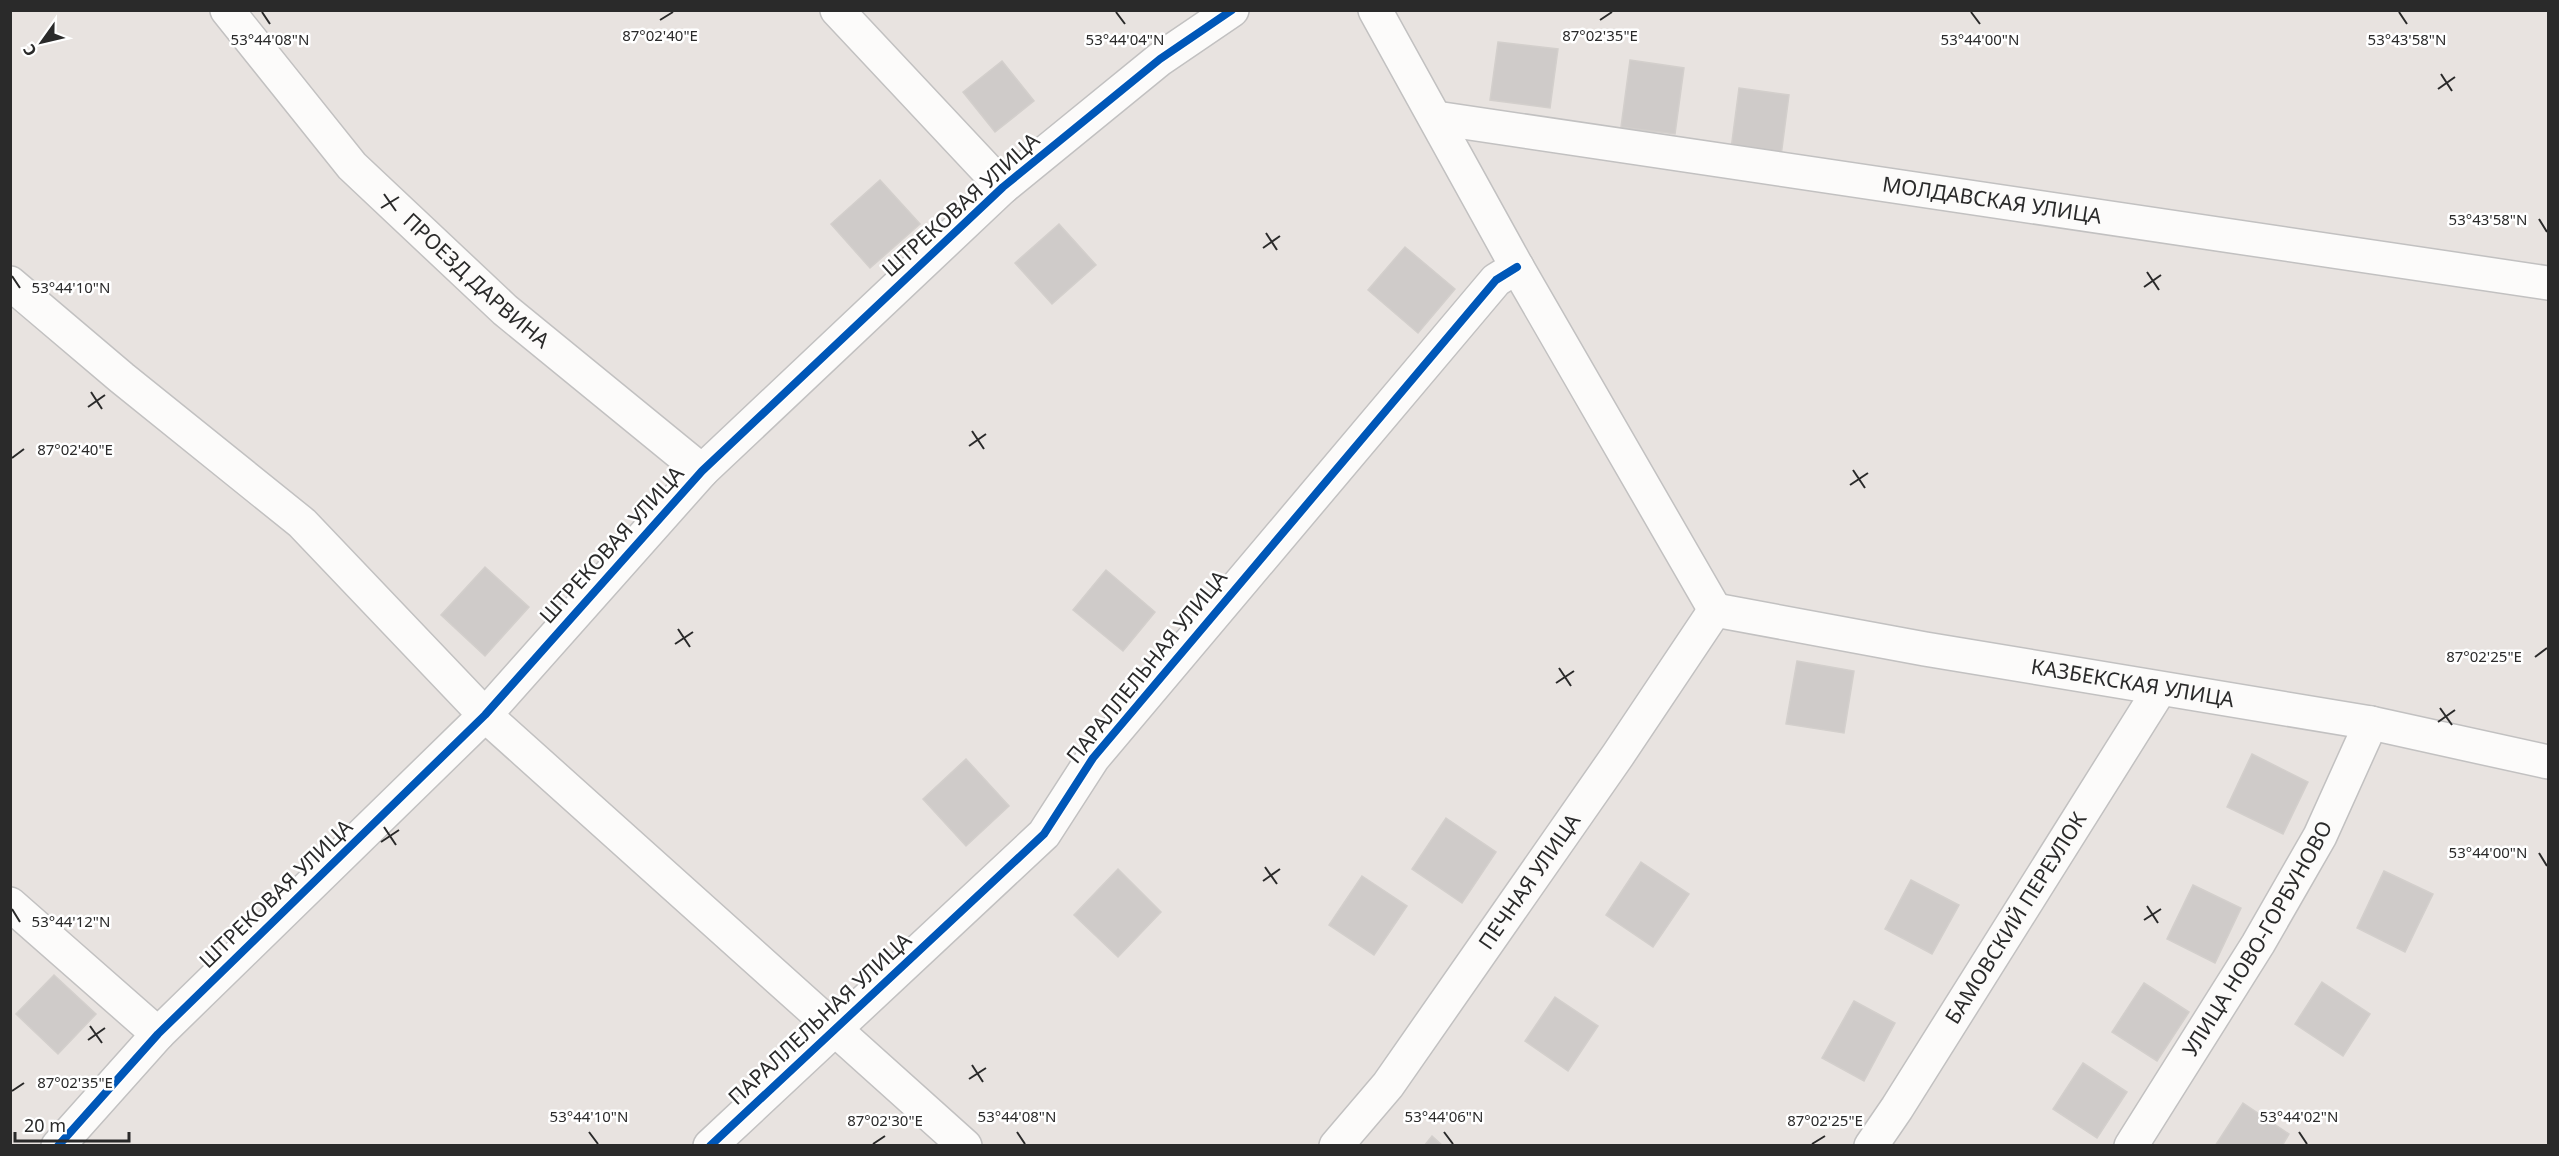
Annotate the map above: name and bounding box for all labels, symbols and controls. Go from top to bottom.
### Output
north arrow [12,12,72,72]
text: 87°02'40"E [622,25,698,45]
text: 87°02'35"E [1562,25,1638,45]
text: 53°44'08"N [231,29,309,49]
text: 53°44'04"N [1086,29,1164,49]
text: 53°44'00"N [1941,29,2019,49]
text: 53°43'58"N [2368,29,2446,49]
text: С [18,40,42,61]
street label: ШТРЕКОВАЯ УЛИЦА [876,126,1046,283]
street label: МОЛДАВСКАЯ УЛИЦА [1881,169,2104,230]
street label: ПРОЕЗД ДАРВИНА [398,206,556,354]
text: 53°43'58"N [2449,209,2527,229]
text: 53°44'10"N [32,277,110,297]
text: 87°02'40"E [37,439,113,459]
street label: ШТРЕКОВАЯ УЛИЦА [533,459,690,629]
street label: ПАРАЛЛЕЛЬНАЯ УЛИЦА [1060,564,1233,769]
text: 87°02'25"E [2446,646,2522,666]
street label: КАЗБЕКСКАЯ УЛИЦА [2029,652,2237,713]
street label: ПЕЧНАЯ УЛИЦА [1472,807,1586,955]
street label: БАМОВСКИЙ ПЕРЕУЛОК [1938,807,2092,1029]
street label: ШТРЕКОВАЯ УЛИЦА [193,812,358,974]
street label: УЛИЦА НОВО-ГОРБУНОВО [2176,816,2338,1062]
text: 53°44'00"N [2449,842,2527,862]
text: 53°44'12"N [32,911,110,931]
street label: ПАРАЛЛЕЛЬНАЯ УЛИЦА [722,926,917,1111]
text: 87°02'35"E [37,1072,113,1092]
scale bar [15,1105,129,1143]
text: 53°44'10"N [550,1106,628,1126]
text: 53°44'08"N [978,1106,1056,1126]
text: 53°44'06"N [1405,1106,1483,1126]
text: 53°44'02"N [2260,1106,2338,1126]
text: 87°02'30"E [847,1110,923,1130]
text: 87°02'25"E [1787,1110,1863,1130]
text: 20 m [24,1113,66,1137]

